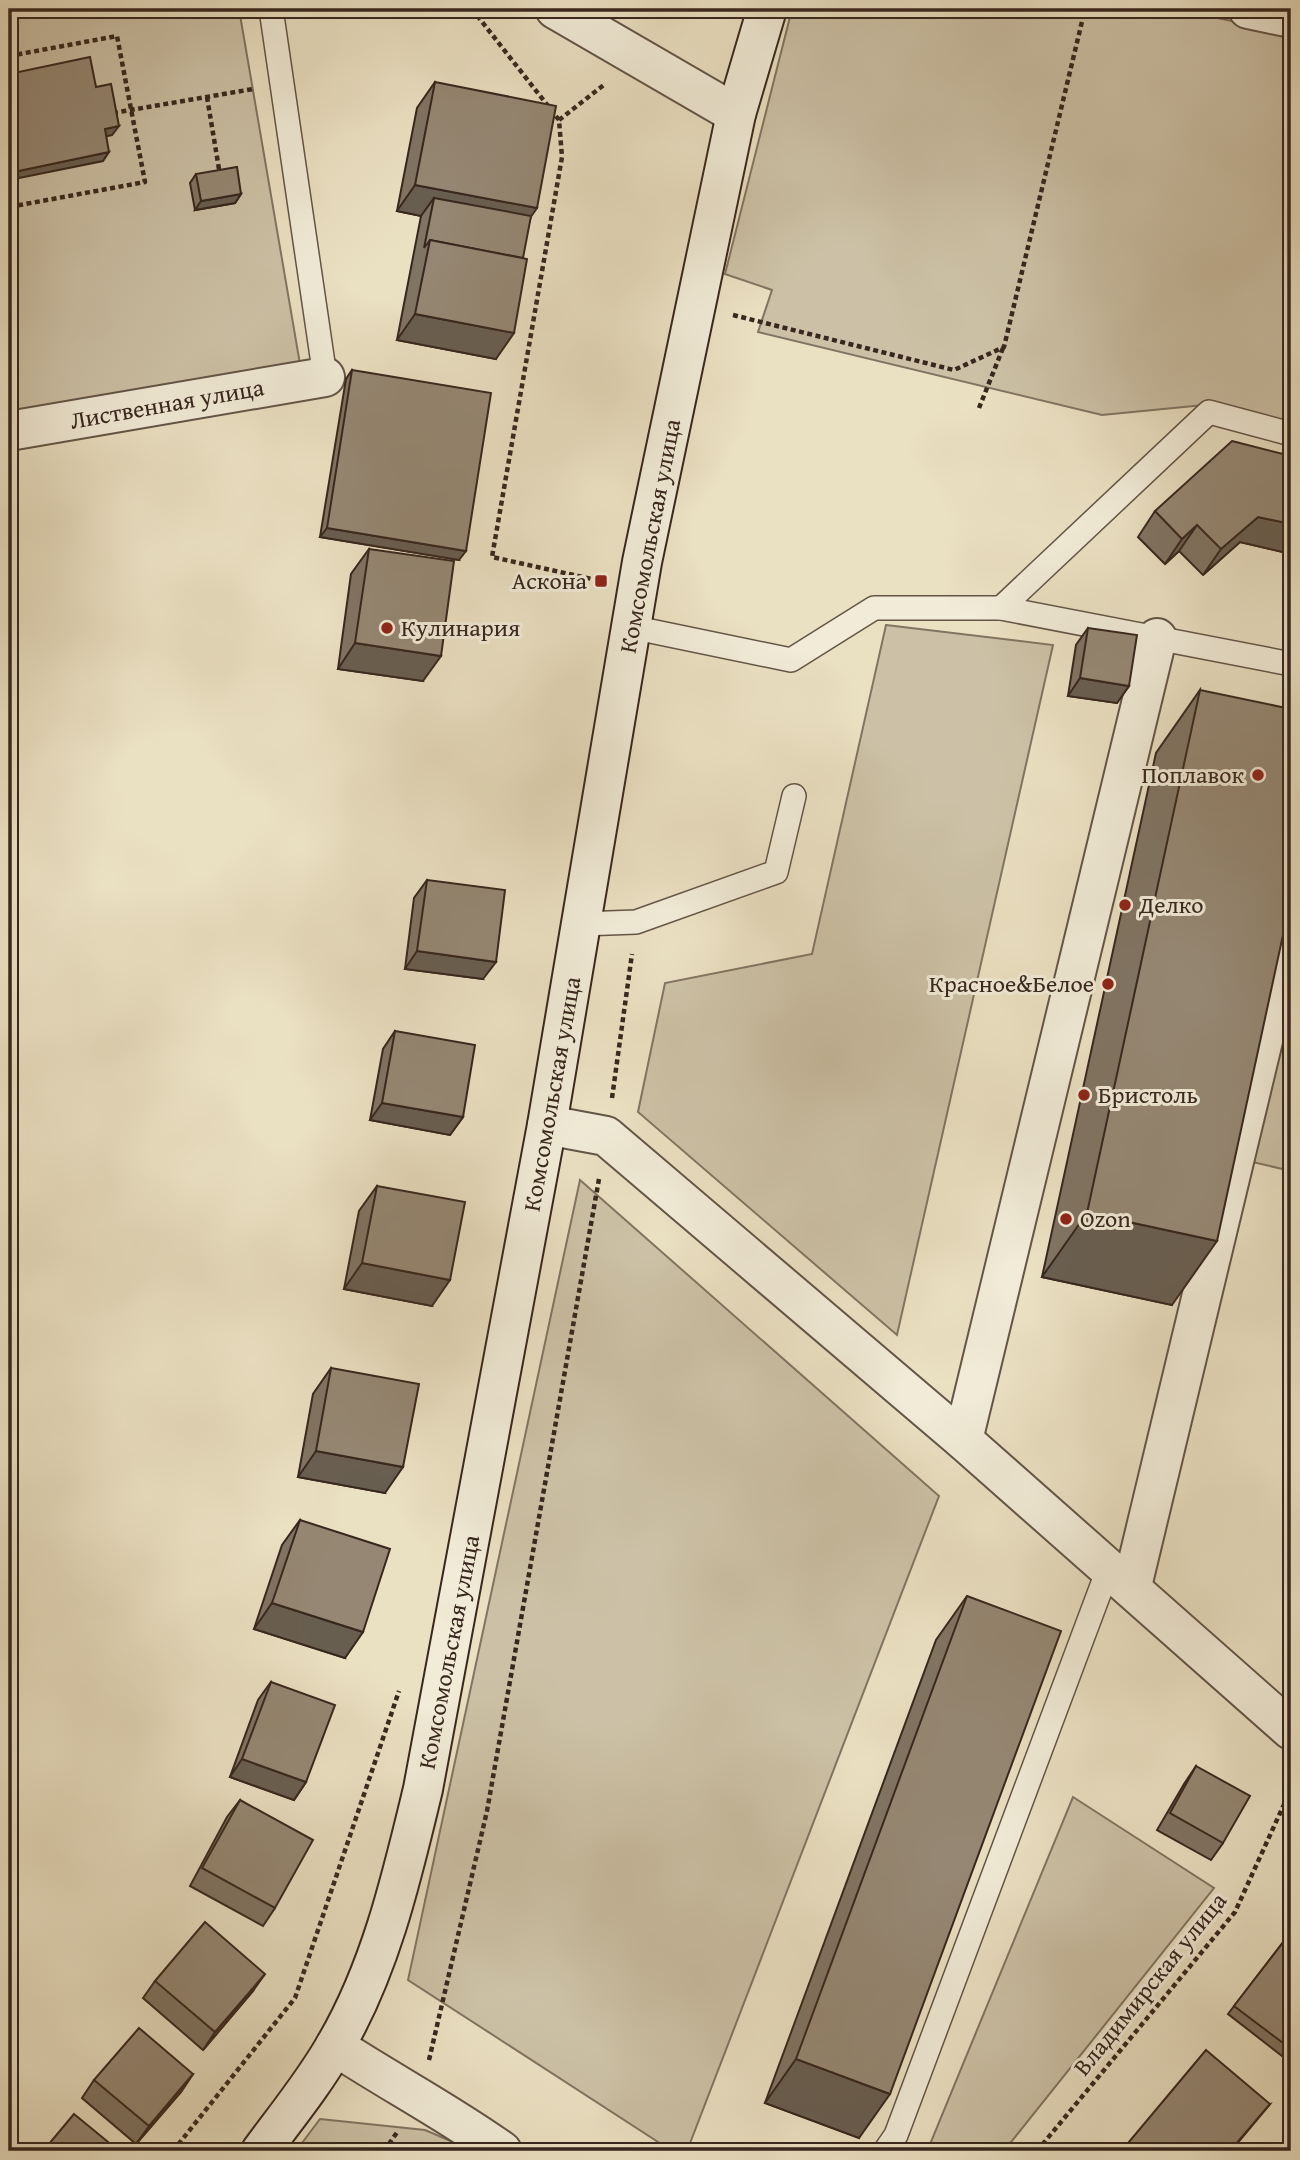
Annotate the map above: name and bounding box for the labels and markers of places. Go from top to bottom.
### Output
place label: Аскона [512,563,588,598]
marker: Аскона [593,573,609,589]
place label: Кулинария [401,610,520,645]
marker: Кулинария [379,620,395,636]
place label: Поплавок [1142,757,1244,792]
marker: Поплавок [1250,767,1266,783]
place label: Делко [1138,887,1204,922]
marker: Делко [1117,897,1133,913]
place label: Красное&Белое [929,966,1094,1001]
marker: Красное&Белое [1100,976,1116,992]
place label: Бристоль [1098,1077,1198,1112]
marker: Бристоль [1076,1087,1092,1103]
place label: Ozon [1080,1201,1131,1236]
marker: Ozon [1058,1211,1074,1227]

